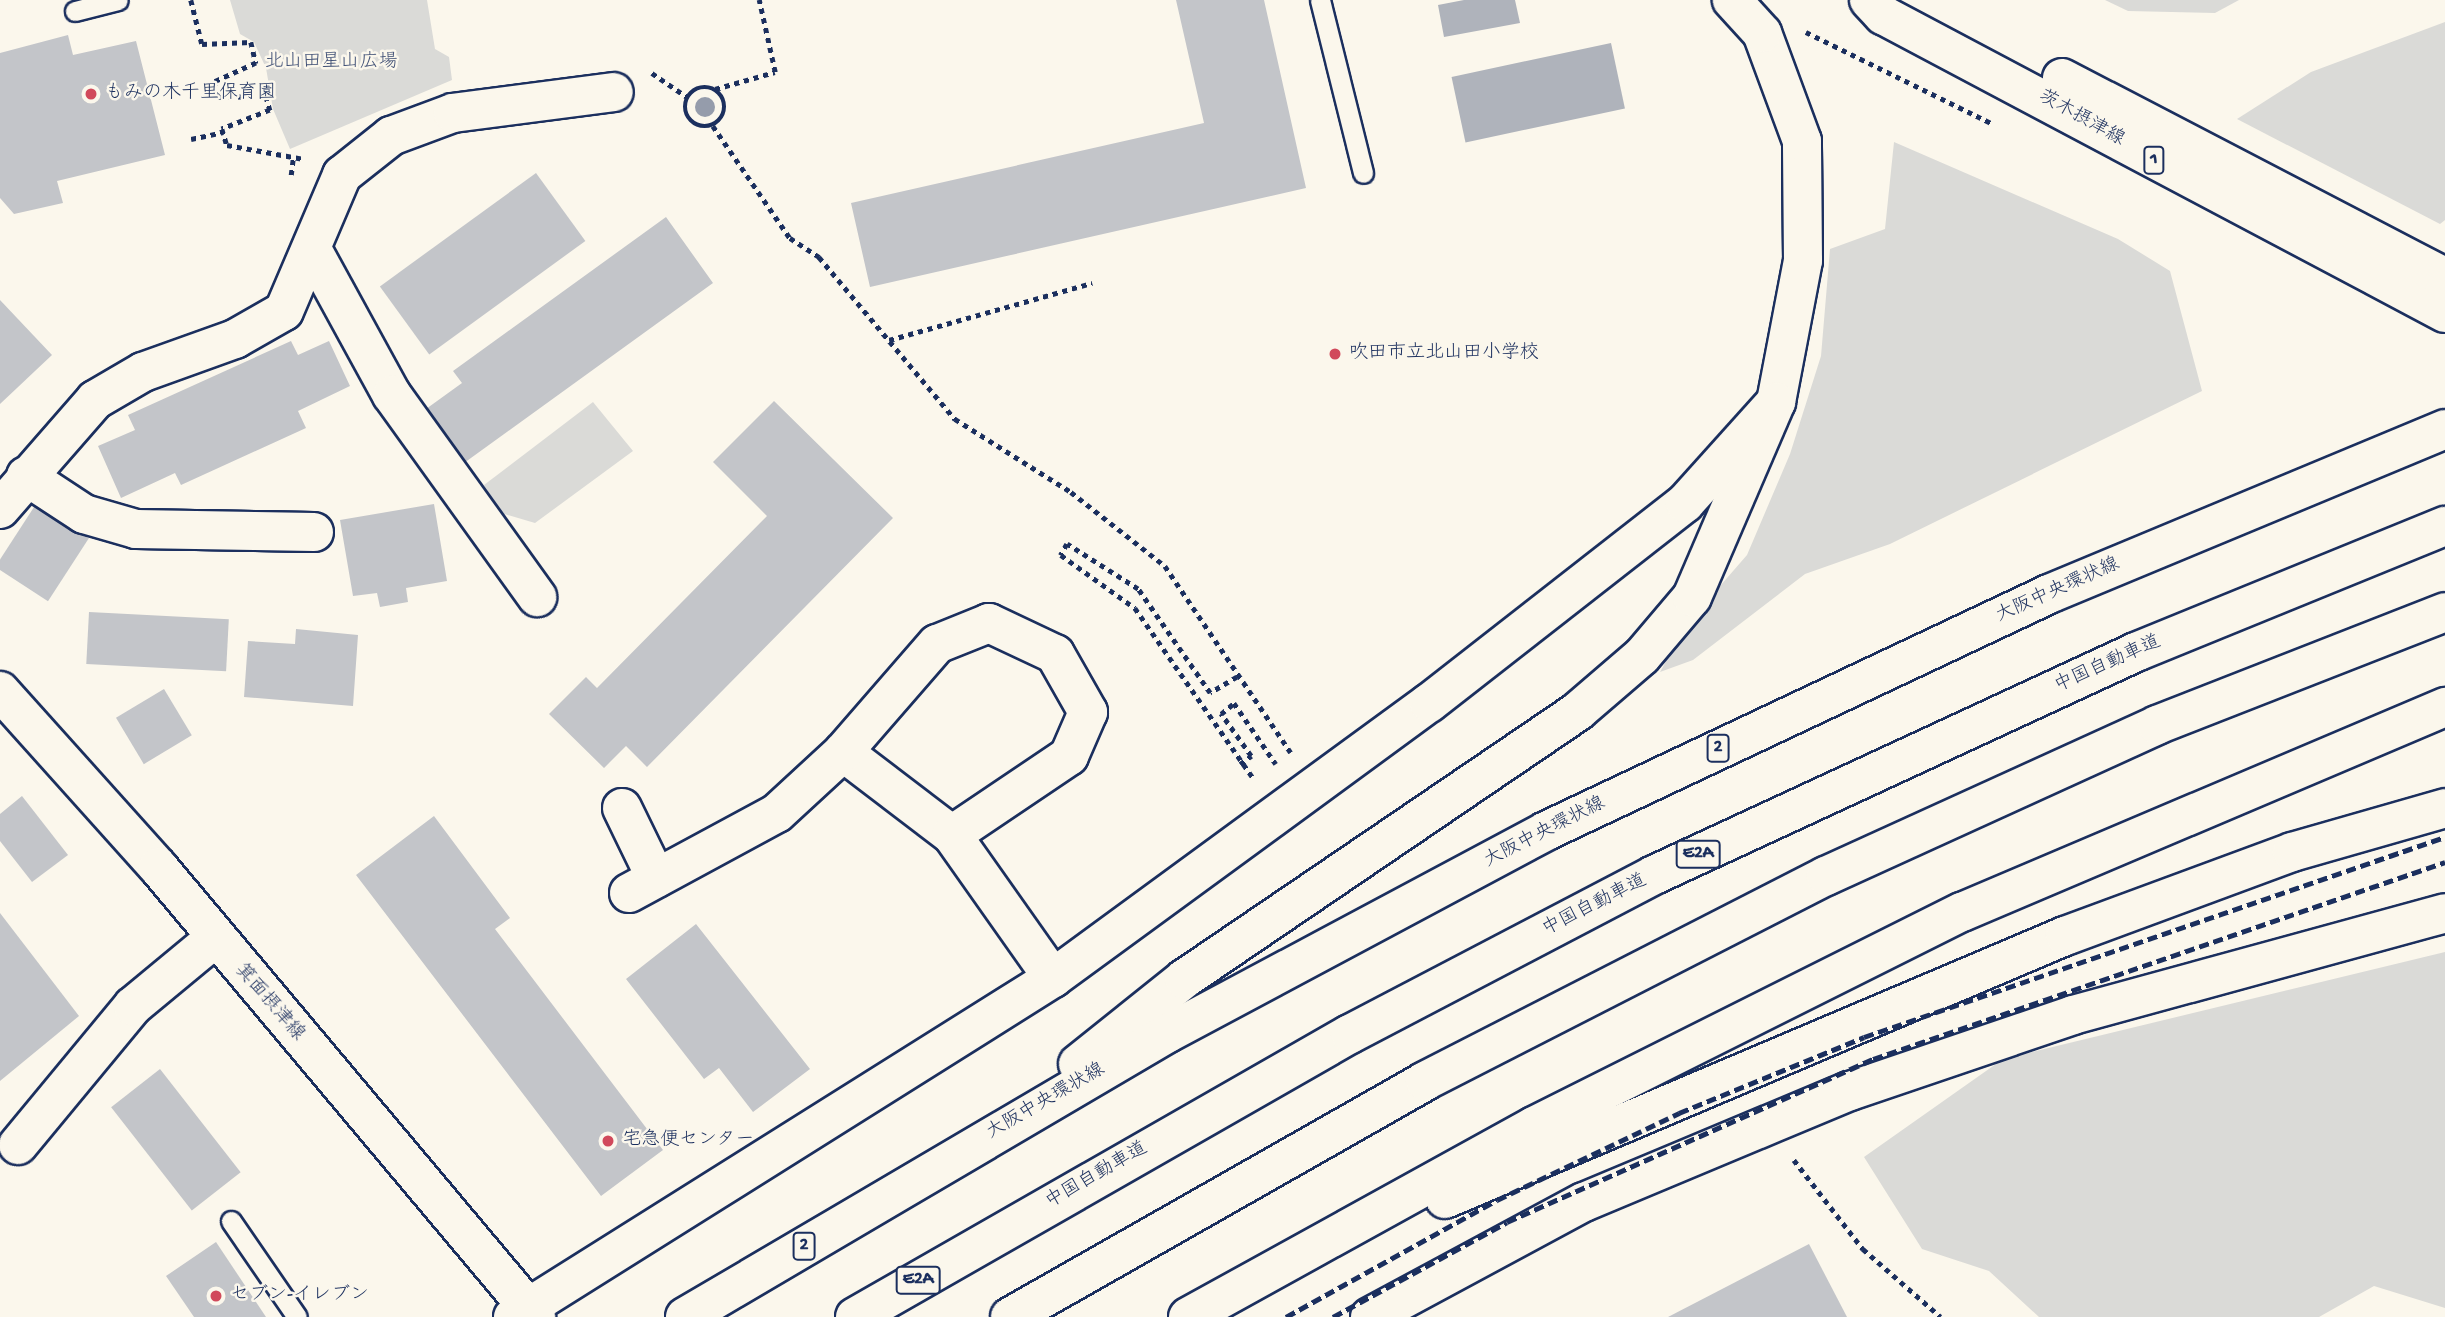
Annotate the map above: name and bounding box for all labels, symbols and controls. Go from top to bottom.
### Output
park label: 北山田星山広場 [265,52,397,74]
place label: もみの木千里保育園 [105,83,276,105]
marker: もみの木千里保育園 [83,86,99,102]
street label: 茨木摂津線 [2034,86,2128,152]
road number: 1 [2142,146,2166,174]
place label: 吹田市立北山田小学校 [1349,343,1539,365]
marker: 吹田市立北山田小学校 [1327,346,1343,362]
street label: 大阪中央環状線 [1993,554,2123,628]
street label: 中国自動車道 [2051,631,2165,699]
road number: 2 [1706,734,1730,762]
street label: 大阪中央環状線 [1481,793,1609,873]
road number: E2A [1675,840,1721,868]
street label: 中国自動車道 [1539,870,1651,942]
street label: 箕面摂津線 [229,960,309,1046]
street label: 大阪中央環状線 [983,1059,1109,1145]
place label: 宅急便センター [622,1130,755,1152]
marker: 宅急便センター [600,1133,616,1149]
street label: 中国自動車道 [1042,1138,1152,1214]
road number: 2 [792,1232,816,1260]
road number: E2A [895,1266,941,1294]
place label: セブン-イレブン [230,1285,369,1307]
marker: セブン-イレブン [208,1288,224,1304]

